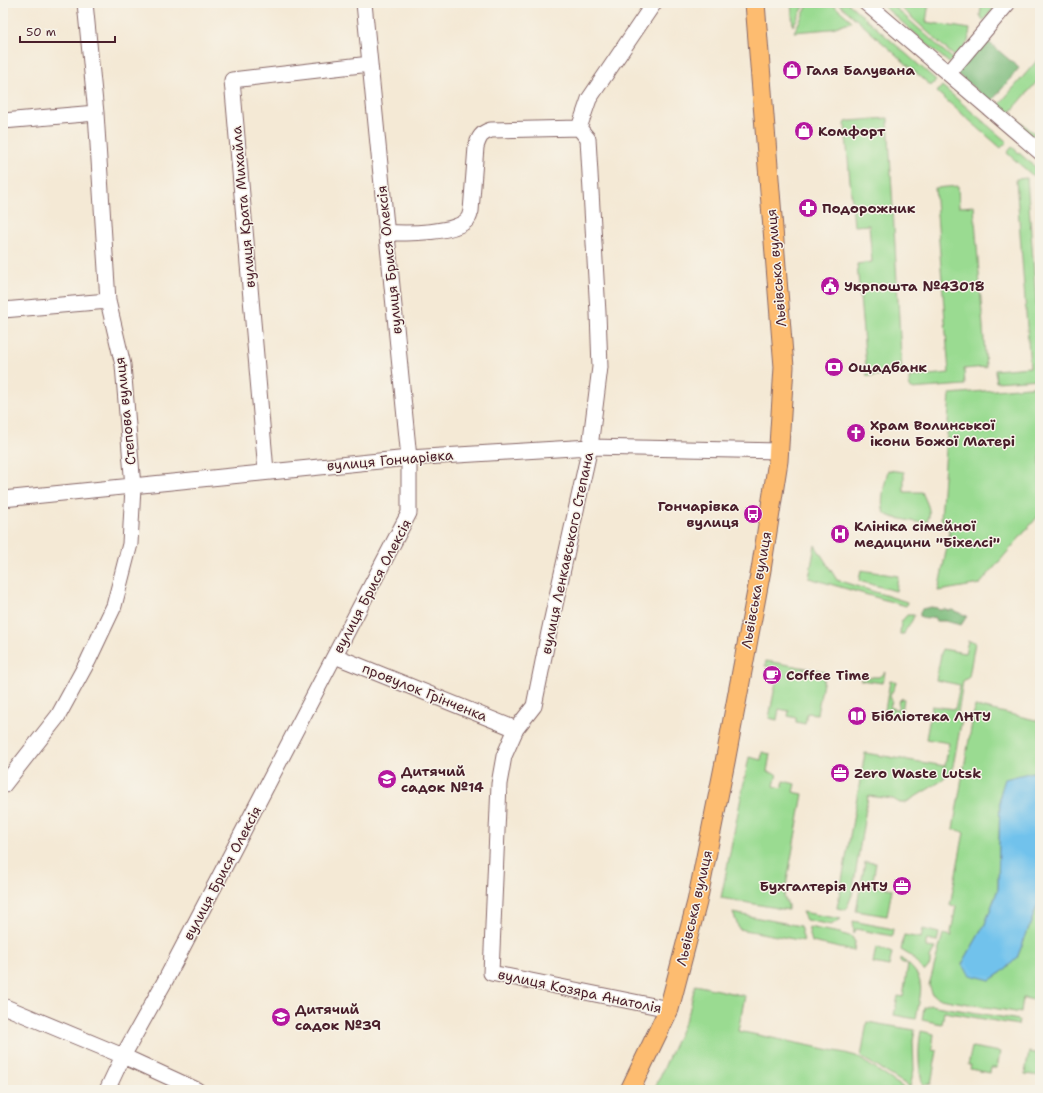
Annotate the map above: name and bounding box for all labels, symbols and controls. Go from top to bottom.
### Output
scale bar [20,18,115,44]
text: 50 m [26,24,56,40]
shop icon: Галя Балувана [781,59,803,81]
place label: Галя Балувана [806,61,915,79]
shop icon: Комфорт [793,120,815,142]
place label: Комфорт [818,122,886,140]
street label: вулиця Крата Михайла [227,125,259,289]
street label: вулиця Брися Олексія [372,185,406,335]
pharmacy icon: Подорожник [797,197,819,219]
place label: Подорожник [822,199,916,217]
street label: Львівська вулиця [762,208,790,328]
public building icon: Укрпошта №43018 [819,275,841,297]
place label: Укрпошта №43018 [844,277,985,295]
street label: Степова вулиця [110,356,140,466]
bank icon: Ощадбанк [823,356,845,378]
place label: Ощадбанк [848,358,927,376]
place label: Храм Волинської ікони Божої Матері [870,416,1015,450]
church icon: Храм Волинської ікони Божої Матері [845,422,867,444]
street label: вулиця Гончарівка [326,445,454,475]
street label: вулиця Ленкавського Степана [537,450,597,656]
place label: Гончарівка вулиця [658,497,739,531]
bus stop icon: Гончарівка вулиця [742,503,764,525]
street label: вулиця Брися Олексія [329,516,415,656]
place label: Клініка сімейної медицини "Біхелсі" [854,517,1000,551]
hospital icon: Клініка сімейної медицини "Біхелсі" [829,523,851,545]
street label: Львівська вулиця [737,530,775,650]
street label: провулок Грінченка [360,659,490,725]
cafe icon: Coffee Time [761,664,783,686]
place label: Coffee Time [786,666,870,684]
library icon: Бібліотека ЛНТУ [846,705,868,727]
place label: Бібліотека ЛНТУ [871,707,991,725]
place label: Дитячий садок №14 [401,762,484,796]
office icon: Zero Waste Lutsk [829,762,851,784]
place label: Zero Waste Lutsk [854,764,981,782]
school or university icon: Дитячий садок №14 [376,768,398,790]
street label: вулиця Брися Олексія [179,803,265,943]
street label: Львівська вулиця [672,848,716,968]
office icon: Бухгалтерія ЛНТУ [891,875,913,897]
place label: Бухгалтерія ЛНТУ [759,877,888,895]
street label: вулиця Козяра Анатолія [496,965,664,1017]
place label: Дитячий садок №39 [295,1000,381,1034]
school or university icon: Дитячий садок №39 [270,1006,292,1028]

